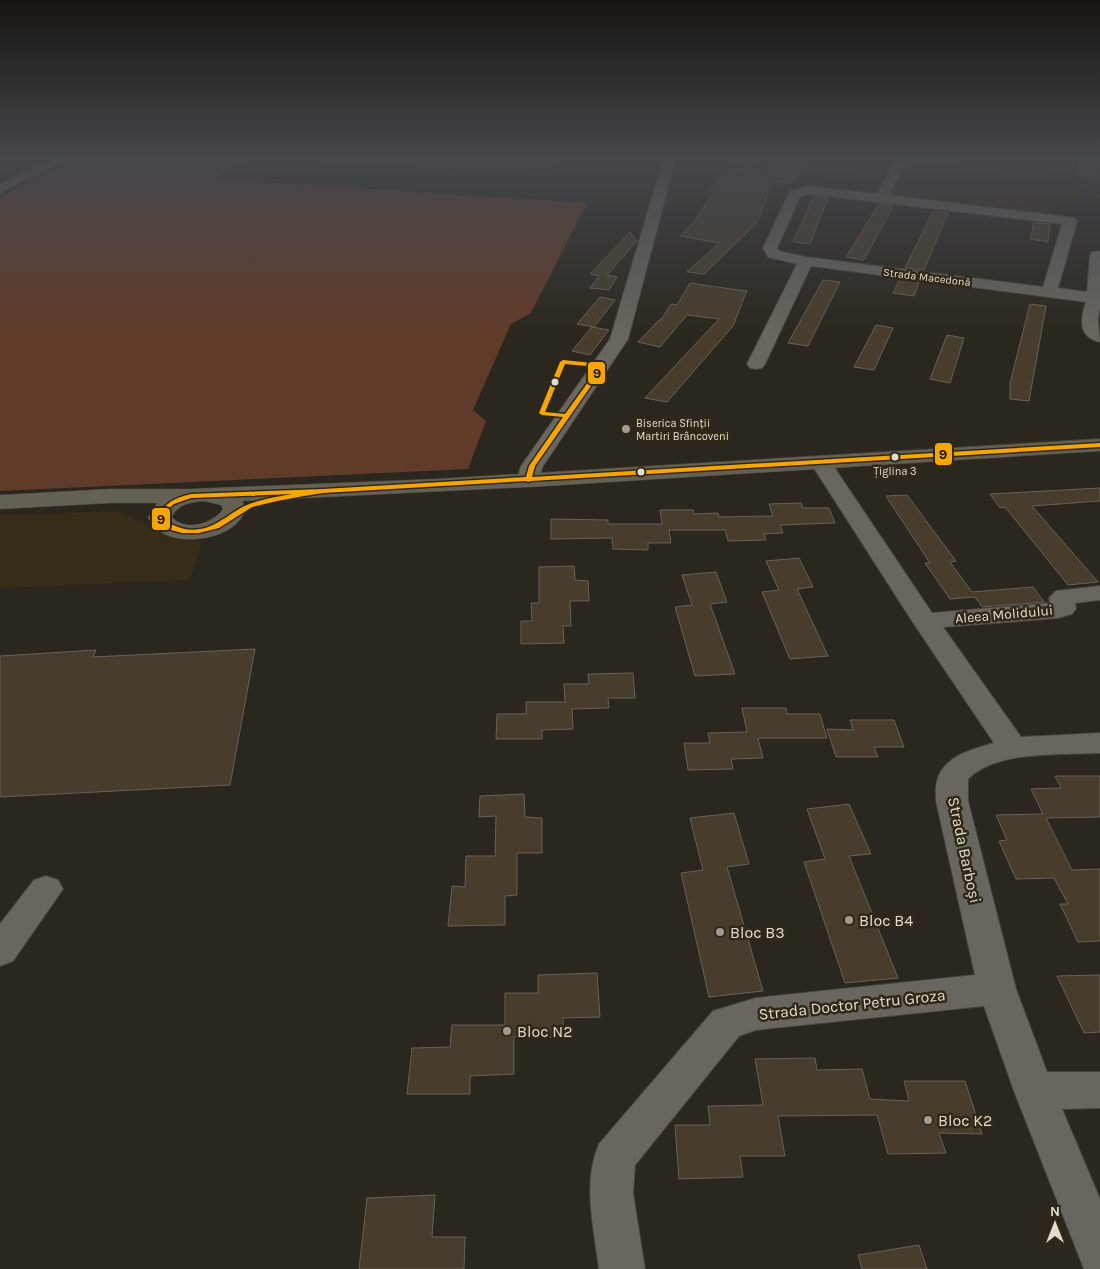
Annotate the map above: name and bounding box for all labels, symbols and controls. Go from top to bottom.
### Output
street label: Strada Macedonă [883,266,971,289]
line badge: 9 [587,361,606,385]
text: 9 [593,365,601,382]
unlabelled marker [550,377,560,387]
place label: Biserica Sfinții Martiri Brâncoveni [636,417,729,443]
marker: Biserica Sfinții Martiri Brâncoveni [620,423,632,435]
line badge: 9 [934,442,953,466]
text: 9 [939,446,947,463]
marker: Țiglina 3 [890,452,900,462]
place label: Țiglina 3 [873,465,917,479]
unlabelled marker [636,467,646,477]
line badge: 9 [151,507,171,531]
text: 9 [157,511,165,528]
street label: Aleea Molidului [954,602,1054,627]
street label: Strada Barboși [944,795,985,905]
place label: Bloc B4 [859,911,913,930]
marker: Bloc B4 [843,914,855,926]
place label: Bloc B3 [730,923,785,942]
marker: Bloc B3 [714,926,726,938]
street label: Strada Doctor Petru Groza [758,985,946,1024]
place label: Bloc N2 [517,1022,572,1041]
marker: Bloc N2 [501,1025,513,1037]
place label: Bloc K2 [938,1111,992,1130]
marker: Bloc K2 [922,1114,934,1126]
north arrow [1030,1199,1080,1249]
text: N [1050,1203,1060,1220]

